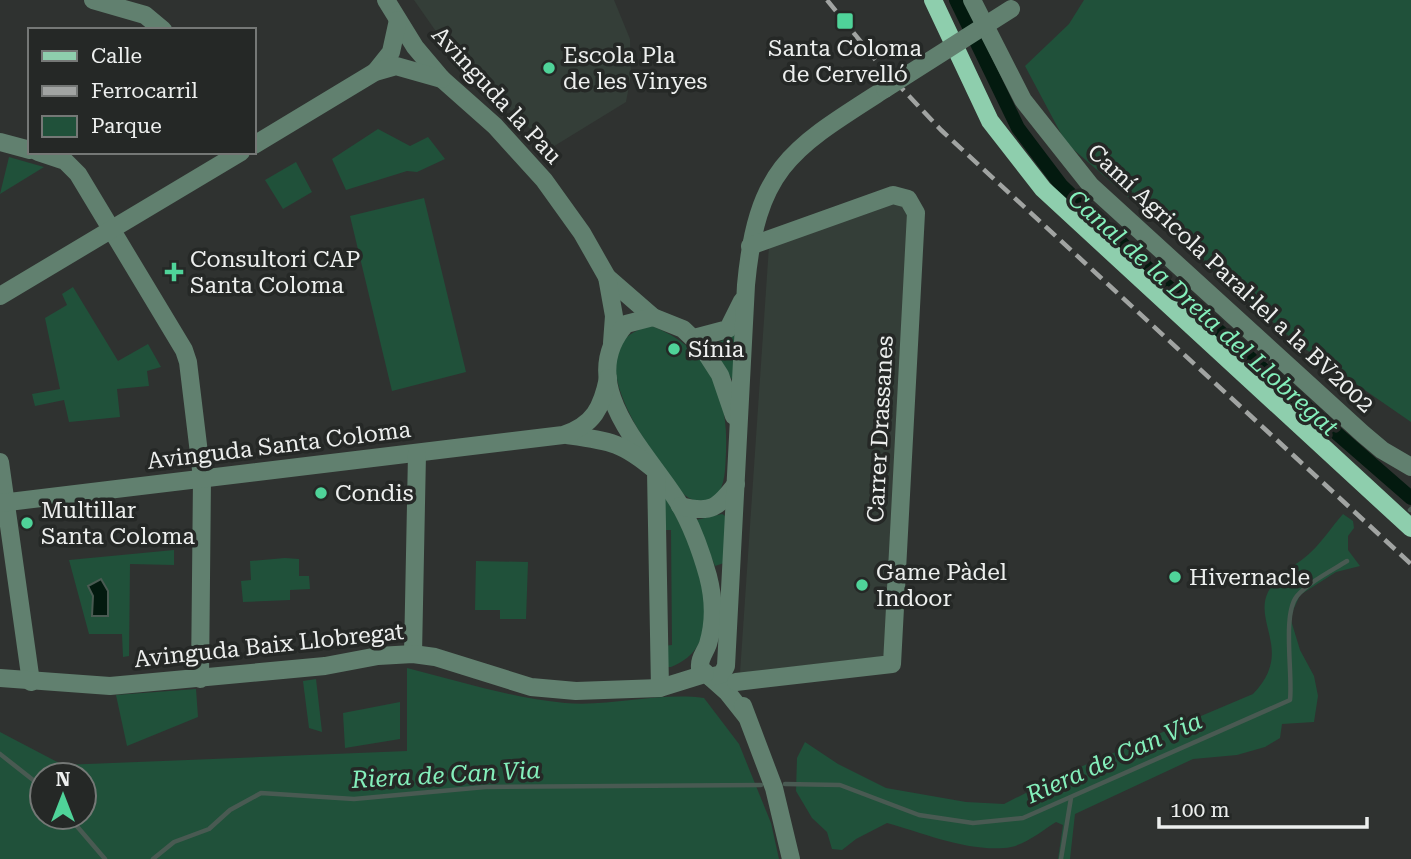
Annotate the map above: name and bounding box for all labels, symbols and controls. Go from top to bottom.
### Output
marker: Santa Coloma de Cervelló [835,11,855,31]
street label: Avinguda la Pau [426,21,567,169]
legend [28,28,256,154]
place label: Santa Coloma de Cervelló [768,35,922,88]
place label: Escola Pla de les Vinyes [563,42,707,95]
text: Calle [91,44,142,68]
marker: Escola Pla de les Vinyes [541,60,557,76]
text: Ferrocarril [91,79,198,103]
text: Parque [91,114,162,138]
street label: Camí Agricola Paral·lel a la BV2002 [1082,138,1379,418]
water label: Canal de la Dreta del Llobregat [1062,184,1344,442]
place label: Consultori CAP Santa Coloma [190,246,360,299]
marker: Consultori CAP Santa Coloma [164,262,184,282]
street label: Carrer Drassanes [862,335,899,523]
place label: Sínia [688,336,745,363]
marker: Sínia [666,341,682,357]
street label: Avinguda Santa Coloma [146,416,413,475]
place label: Condis [335,480,414,507]
marker: Condis [313,485,329,501]
place label: Multillar Santa Coloma [41,497,195,550]
marker: Multillar Santa Coloma [19,515,35,531]
place label: Game Pàdel Indoor [876,559,1007,612]
place label: Hivernacle [1189,564,1310,591]
marker: Hivernacle [1167,569,1183,585]
marker: Game Pàdel Indoor [854,577,870,593]
street label: Avinguda Baix Llobregat [133,618,406,673]
water label: Riera de Can Via [1021,707,1206,810]
water label: Riera de Can Via [350,756,541,794]
north arrow [28,761,98,831]
text: N [56,768,71,791]
scale bar [1159,786,1367,830]
text: 100 m [1170,798,1230,822]

